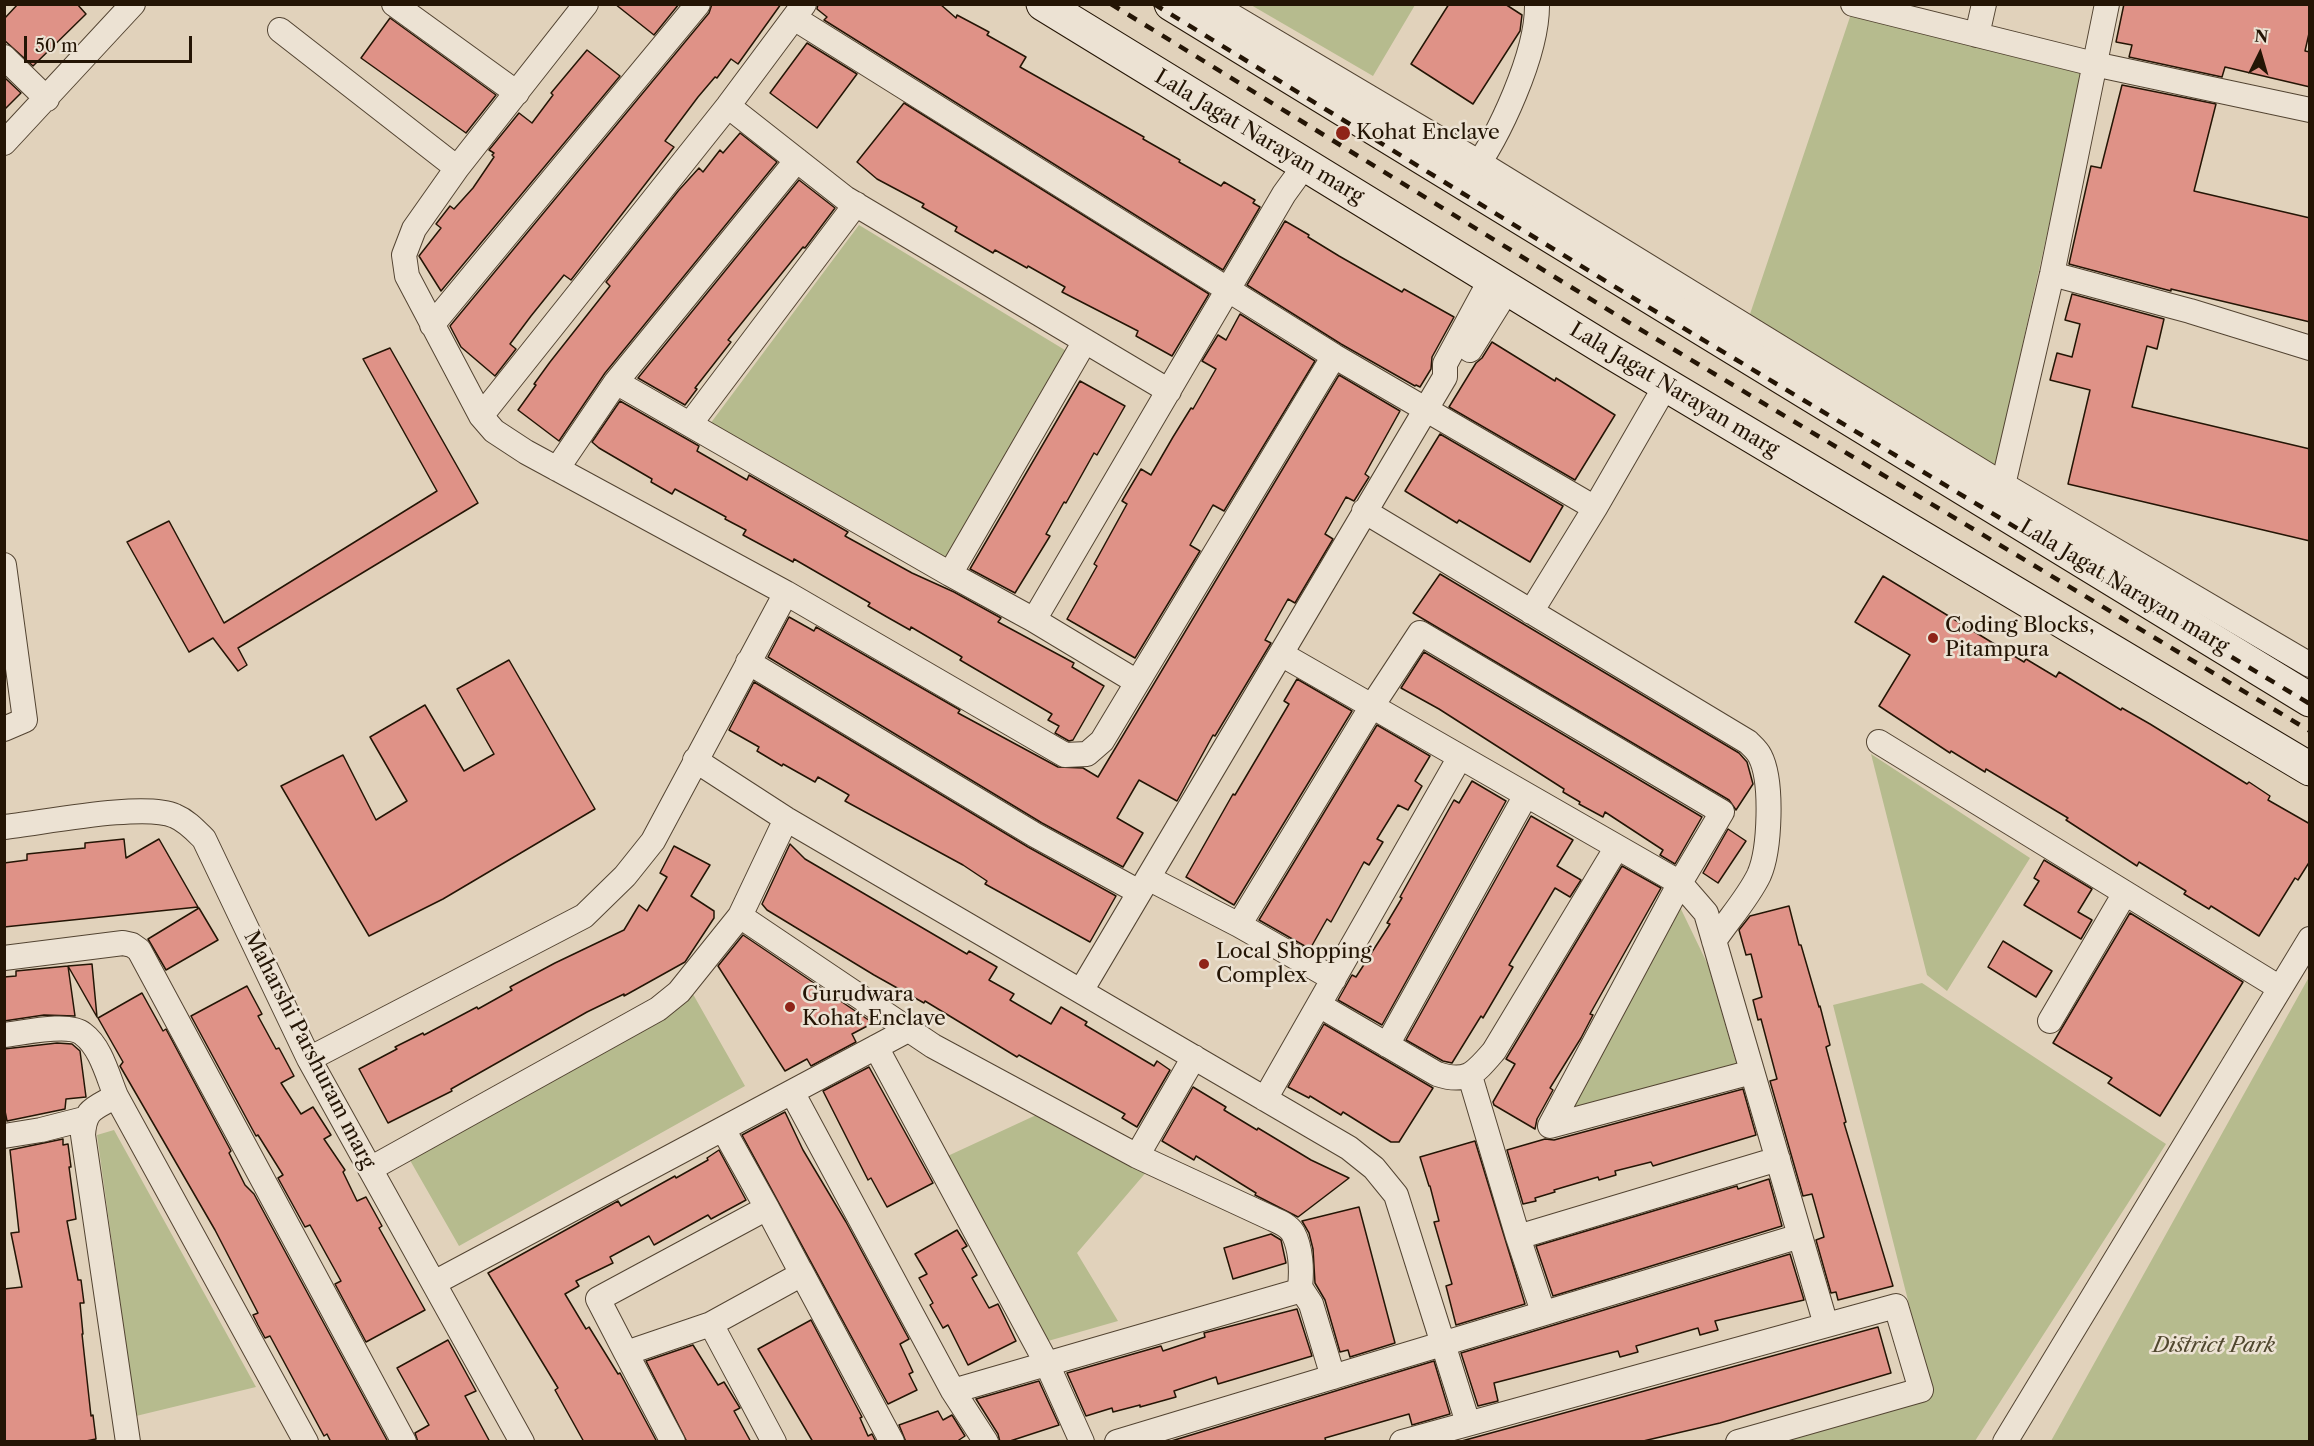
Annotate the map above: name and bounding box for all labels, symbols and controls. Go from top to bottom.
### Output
scale bar [27,24,195,62]
north arrow [2230,24,2290,84]
text: N [2254,26,2269,47]
text: 50 m [35,35,78,57]
street label: Lala Jagat Narayan marg [1150,64,1368,210]
place label: Kohat Enclave [1356,120,1500,146]
marker: Kohat Enclave [1334,124,1352,142]
street label: Lala Jagat Narayan marg [1565,317,1783,463]
street label: Lala Jagat Narayan marg [2015,514,2233,660]
place label: Coding Blocks, Pitampura [1945,613,2095,663]
marker: Coding Blocks, Pitampura [1926,631,1940,645]
street label: Maharshi Parshuram marg [238,927,380,1173]
place label: Local Shopping Complex [1216,939,1372,989]
marker: Local Shopping Complex [1197,957,1211,971]
place label: Gurudwara Kohat Enclave [802,982,946,1032]
marker: Gurudwara Kohat Enclave [783,1000,797,1014]
park label: District Park [2153,1333,2275,1359]

